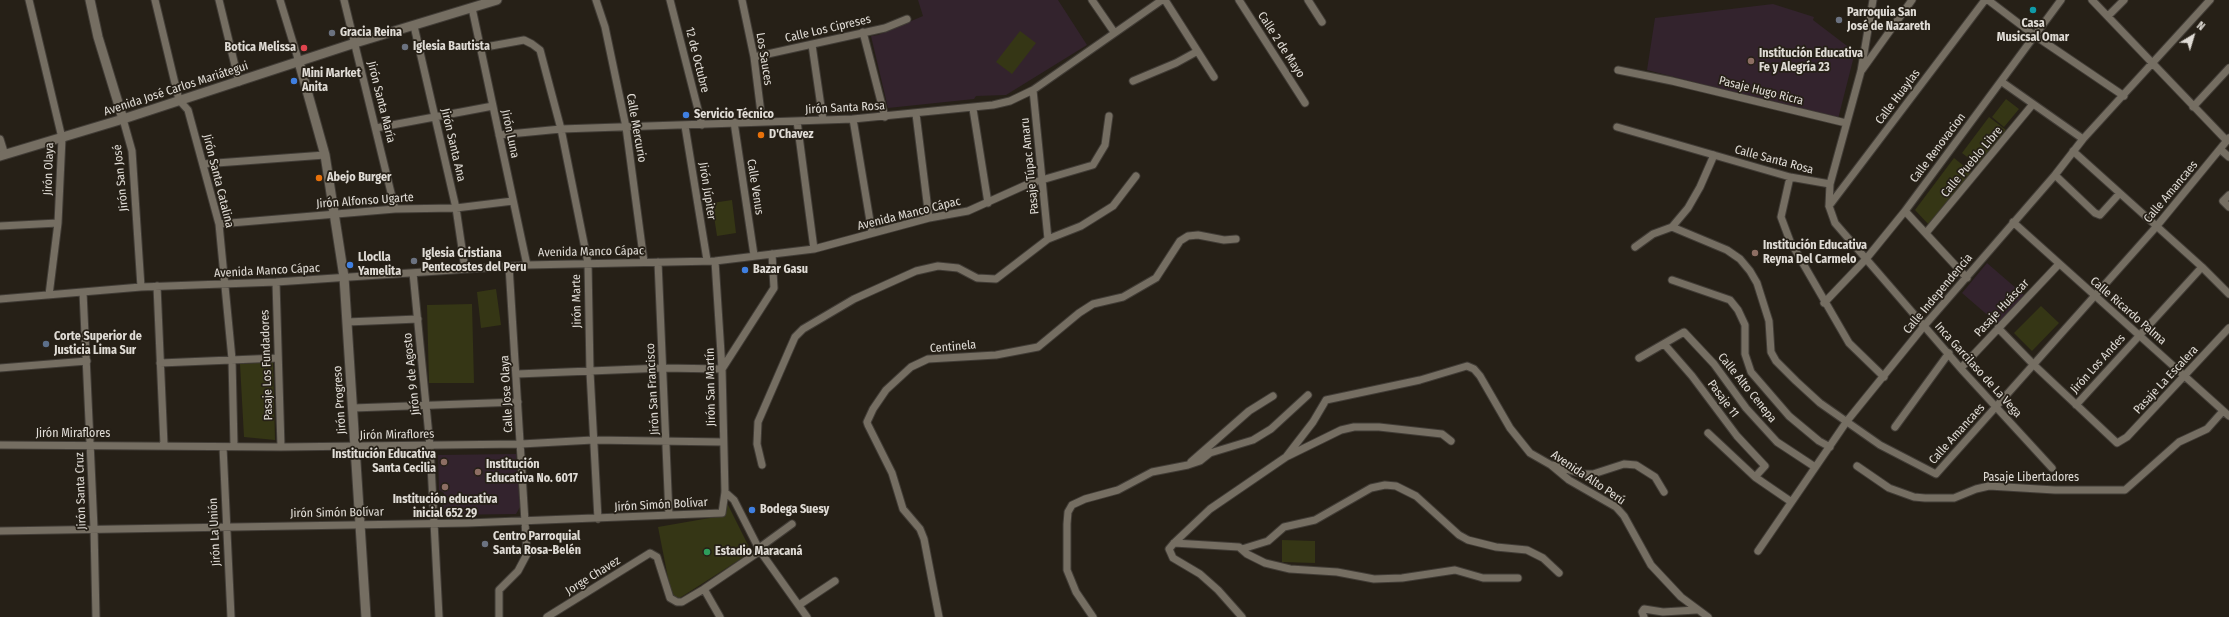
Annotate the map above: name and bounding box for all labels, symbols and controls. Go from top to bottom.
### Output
marker: Casa Musicsal Omar [2028,5,2038,15]
place label: Parroquia San José de Nazareth [1847,6,1931,34]
street label: Calle 2 de Mayo [1254,9,1308,81]
street label: Calle Los Cipreses [784,12,872,46]
marker: Parroquia San José de Nazareth [1834,15,1844,25]
north arrow [2173,16,2213,56]
place label: Casa Musicsal Omar [1997,17,2069,45]
text: N [2194,19,2207,33]
place label: Gracia Reina [340,26,402,40]
street label: 12 de Octubre [682,26,712,94]
marker: Gracia Reina [327,28,337,38]
street label: Los Sauces [753,32,775,86]
place label: Iglesia Bautista [413,40,490,54]
place label: Botica Melissa [225,41,296,55]
marker: Iglesia Bautista [400,42,410,52]
marker: Botica Melissa [299,43,309,53]
place label: Institución Educativa Fe y Alegría 23 [1759,47,1863,75]
marker: Institución Educativa Fe y Alegría 23 [1746,56,1756,66]
street label: Avenida José Carlos Mariátegui [102,59,250,119]
street label: Jirón Santa María [364,60,398,144]
place label: Mini Market Anita [302,67,361,95]
street label: Calle Huaylas [1873,67,1923,127]
street label: Pasaje Hugo Ricra [1717,74,1805,108]
marker: Mini Market Anita [289,76,299,86]
street label: Calle Mercurio [623,92,649,164]
street label: Jirón Santa Rosa [805,99,885,117]
street label: Jirón Santa Ana [438,107,468,183]
street label: Jirón Luna [498,108,522,160]
place label: Servicio Técnico [694,108,774,122]
marker: Servicio Técnico [681,110,691,120]
street label: Calle Renovacion [1907,110,1969,186]
street label: Pasaje Túpac Amaru [1018,117,1042,215]
street label: Calle Pueblo Libre [1938,124,2006,200]
place label: D'Chavez [769,128,814,142]
marker: D'Chavez [756,130,766,140]
street label: Jirón Santa Catalina [199,133,237,229]
street label: Jirón Olaya [41,142,57,196]
street label: Calle Santa Rosa [1733,143,1815,177]
street label: Jirón San José [110,144,132,212]
street label: Calle Venus [743,158,767,216]
street label: Calle Amancaes [2141,158,2201,226]
street label: Jirón Júpiter [695,161,719,221]
place label: Abejo Burger [327,171,392,185]
marker: Abejo Burger [314,173,324,183]
street label: Jirón Alfonso Ugarte [316,190,414,212]
street label: Avenida Manco Cápac [856,194,962,234]
place label: Institución Educativa Reyna Del Carmelo [1763,239,1867,267]
street label: Avenida Manco Cápac [538,244,644,260]
place label: Iglesia Cristiana Pentecostes del Peru [422,247,526,275]
marker: Institución Educativa Reyna Del Carmelo [1750,248,1760,258]
place label: Lloclla Yamelita [358,251,401,279]
street label: Calle Independencia [1900,251,1976,337]
marker: Iglesia Cristiana Pentecostes del Peru [409,256,419,266]
marker: Lloclla Yamelita [345,260,355,270]
street label: Avenida Manco Cápac [214,261,320,281]
place label: Bazar Gasu [753,263,808,277]
marker: Bazar Gasu [740,265,750,275]
street label: Jirón Marte [569,274,585,328]
street label: Calle Ricardo Palma [2087,274,2169,348]
street label: Pasaje Huáscar [1972,276,2032,340]
street label: Pasaje Los Fundadores [258,309,276,421]
street label: Inca Garcilaso de La Vega [1931,319,2025,421]
place label: Corte Superior de Justicia Lima Sur [54,330,142,358]
street label: Jirón Los Andes [2068,331,2128,397]
street label: Jirón 9 de Agosto [401,332,423,416]
street label: Centinela [929,338,977,356]
marker: Corte Superior de Justicia Lima Sur [41,339,51,349]
street label: Jirón San Francisco [643,343,663,435]
street label: Pasaje La Escalera [2131,343,2201,417]
street label: Jirón San Martín [703,348,719,426]
street label: Calle Alto Cenepa [1715,350,1779,426]
street label: Calle Jose Olaya [498,355,516,433]
street label: Jirón Progreso [330,365,350,435]
street label: Pasaje 11 [1704,377,1742,421]
street label: Calle Amancaes [1926,401,1988,467]
street label: Jirón Miraflores [36,427,110,441]
street label: Jirón Miraflores [360,427,434,443]
place label: Institución Educativa Santa Cecilia [332,448,436,476]
street label: Avenida Alto Perú [1548,448,1628,508]
street label: Jirón Santa Cruz [72,452,90,530]
marker: Institución Educativa Santa Cecilia [439,457,449,467]
place label: Institución Educativa No. 6017 [486,458,578,486]
marker: Institución Educativa No. 6017 [473,467,483,477]
street label: Pasaje Libertadores [1983,471,2079,485]
marker: Institución educativa inicial 652 29 [440,482,450,492]
place label: Institución educativa inicial 652 29 [393,493,497,521]
street label: Jirón Simón Bolívar [614,495,708,515]
street label: Jirón La Unión [206,497,224,567]
place label: Bodega Suesy [760,503,829,517]
street label: Jirón Simón Bolívar [290,505,384,521]
marker: Bodega Suesy [747,505,757,515]
place label: Centro Parroquial Santa Rosa-Belén [493,530,581,558]
marker: Centro Parroquial Santa Rosa-Belén [480,539,490,549]
place label: Estadio Maracaná [715,545,802,559]
marker: Estadio Maracaná [702,547,712,557]
street label: Jorge Chavez [563,554,623,598]

